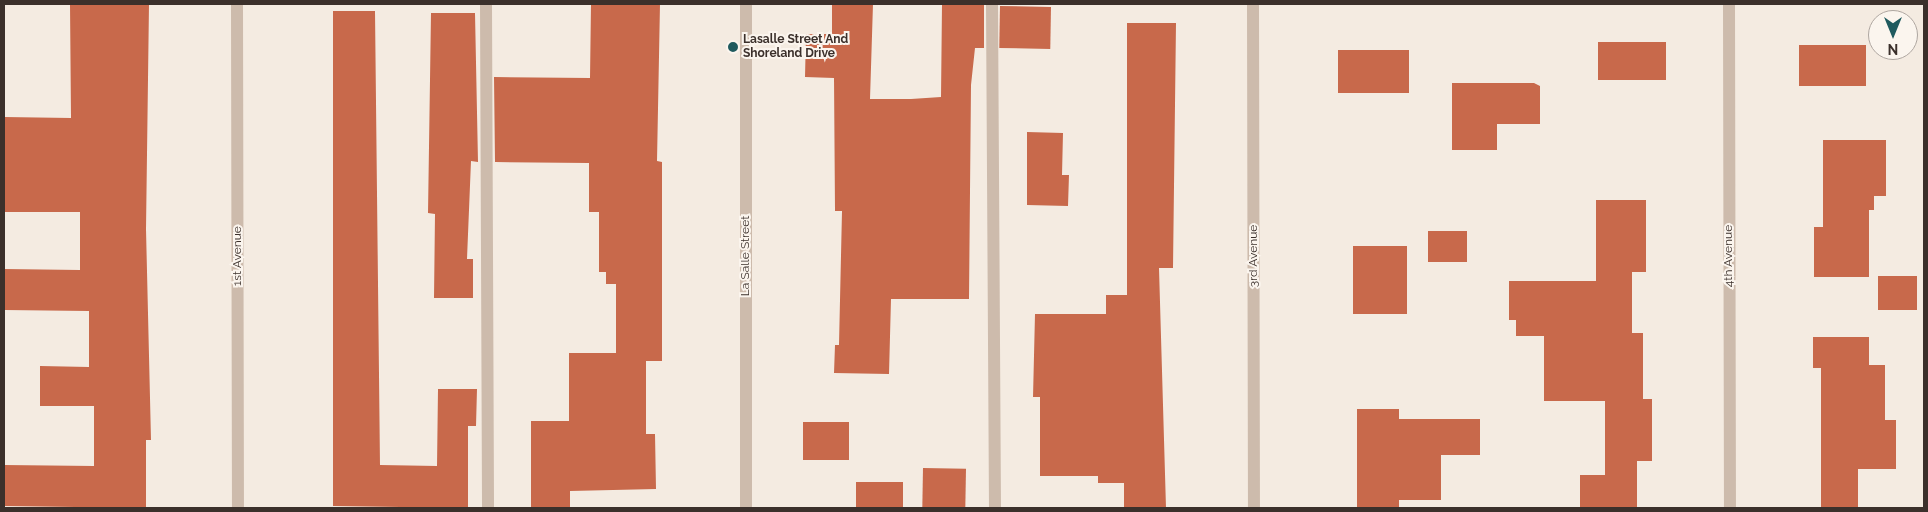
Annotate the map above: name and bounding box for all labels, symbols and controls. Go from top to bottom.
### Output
north arrow [1868,10,1918,60]
place label: Lasalle Street And Shoreland Drive [743,33,849,61]
marker: Lasalle Street And Shoreland Drive [727,41,739,53]
text: N [1888,41,1898,57]
street label: La Salle Street [739,216,753,296]
street label: 3rd Avenue [1247,224,1261,288]
street label: 4th Avenue [1722,225,1736,287]
street label: 1st Avenue [231,226,245,286]

